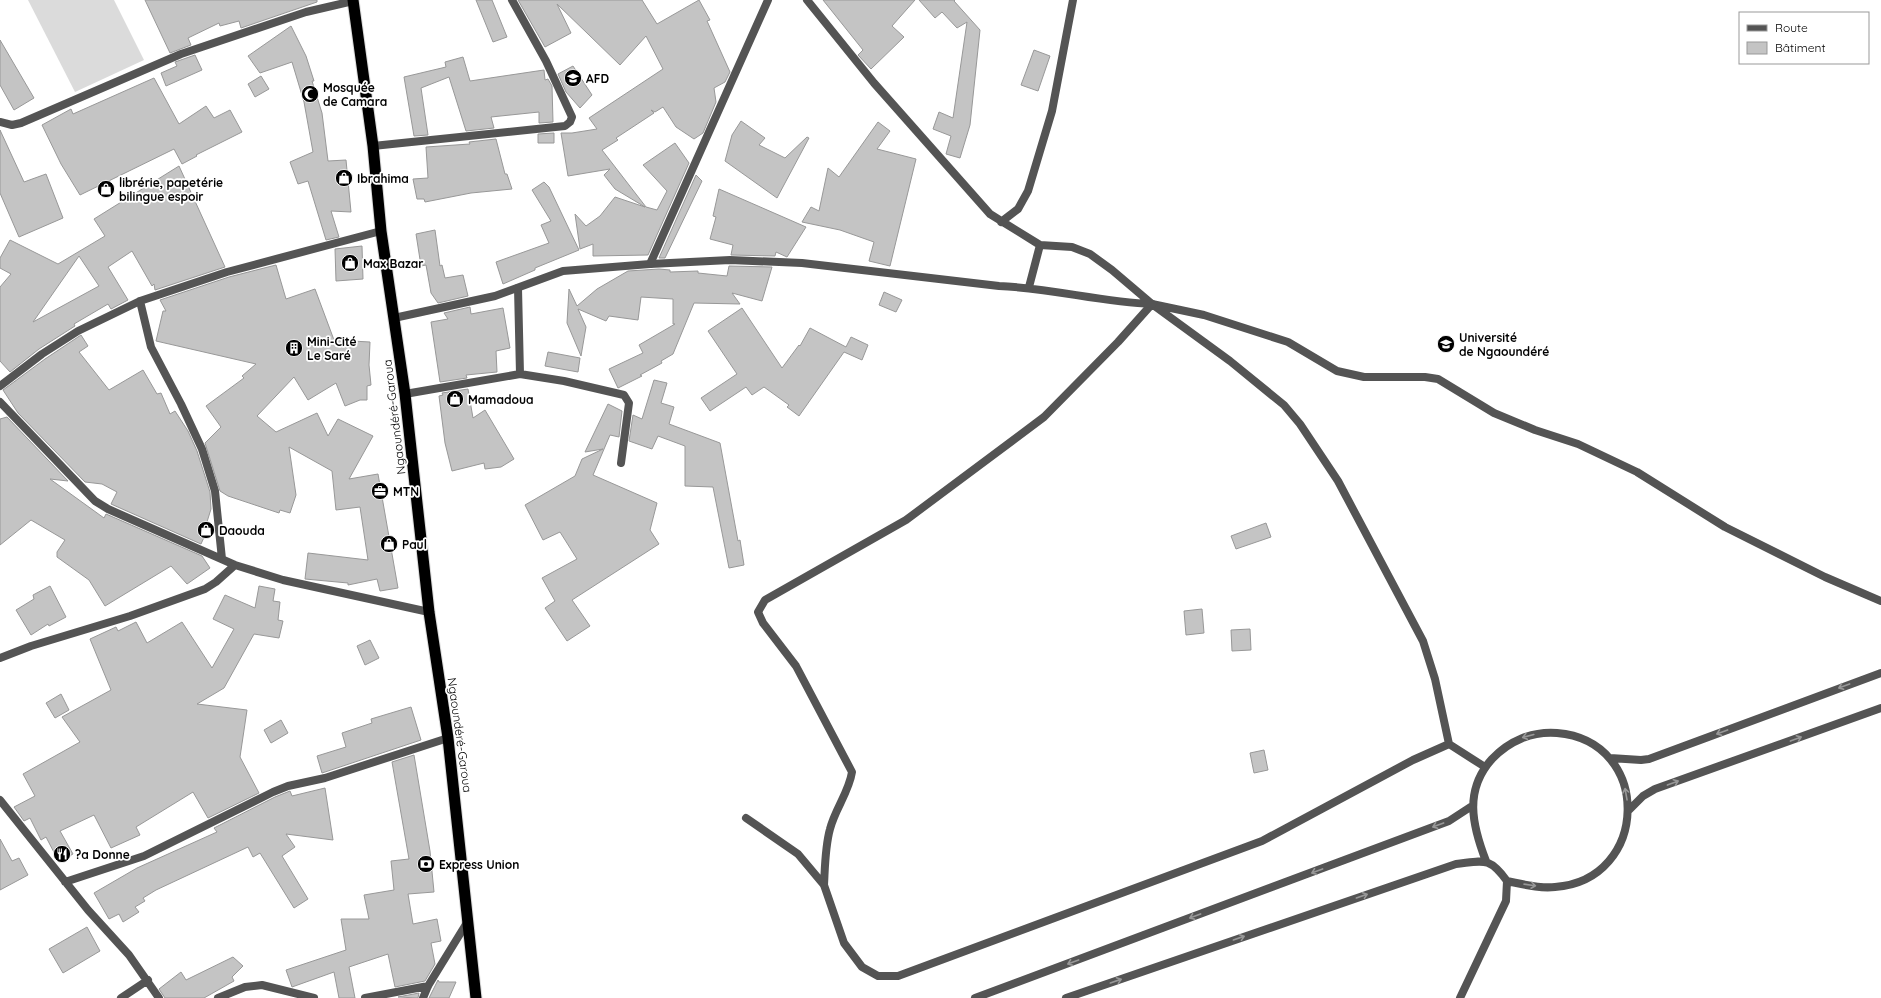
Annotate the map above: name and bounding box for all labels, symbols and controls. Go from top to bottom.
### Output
legend [1739,12,1869,64]
text: Route [1775,20,1808,35]
text: Bâtiment [1775,40,1825,55]
school or university icon: AFD [563,68,583,88]
place label: AFD [586,71,609,86]
place label: Mosquée de Camara [323,80,387,109]
mosque icon: Mosquée de Camara [300,84,320,104]
shop icon: Ibrahima [334,168,354,188]
place label: Ibrahima [357,171,409,186]
place label: librérie, papetérie bilingue espoir [119,175,223,204]
shop icon: librérie, papetérie bilingue espoir [96,179,116,199]
shop icon: Max Bazar [340,253,360,273]
place label: Max Bazar [363,256,424,271]
place label: Université de Ngaoundéré [1459,330,1549,359]
place label: Mini-Cité Le Saré [307,334,357,363]
school or university icon: Université de Ngaoundéré [1436,334,1456,354]
building icon: Mini-Cité Le Saré [284,338,304,358]
street label: Ngaoundéré-Garoua [379,359,409,475]
shop icon: Mamadoua [445,389,465,409]
place label: Mamadoua [468,392,534,407]
office icon: MTN [370,481,390,501]
place label: MTN [393,484,419,499]
shop icon: Daouda [196,520,216,540]
place label: Daouda [219,523,265,538]
shop icon: Paul [379,534,399,554]
place label: Paul [402,537,427,552]
street label: Ngaoundéré-Garoua [445,677,475,793]
one-way arrow [1839,683,1851,691]
one-way arrow [1717,728,1729,736]
one-way arrow [1521,733,1534,740]
one-way arrow [1789,734,1801,742]
one-way arrow [1667,778,1679,786]
one-way arrow [1622,788,1630,801]
one-way arrow [1433,822,1445,830]
restaurant icon: ?a Donne [52,844,72,864]
place label: ?a Donne [75,847,130,862]
bank icon: Express Union [416,854,436,874]
place label: Express Union [439,857,519,872]
one-way arrow [1310,868,1323,875]
one-way arrow [1523,881,1536,889]
one-way arrow [1355,892,1368,899]
one-way arrow [1189,913,1201,921]
one-way arrow [1233,934,1245,942]
one-way arrow [1067,959,1080,966]
one-way arrow [1110,976,1122,984]

